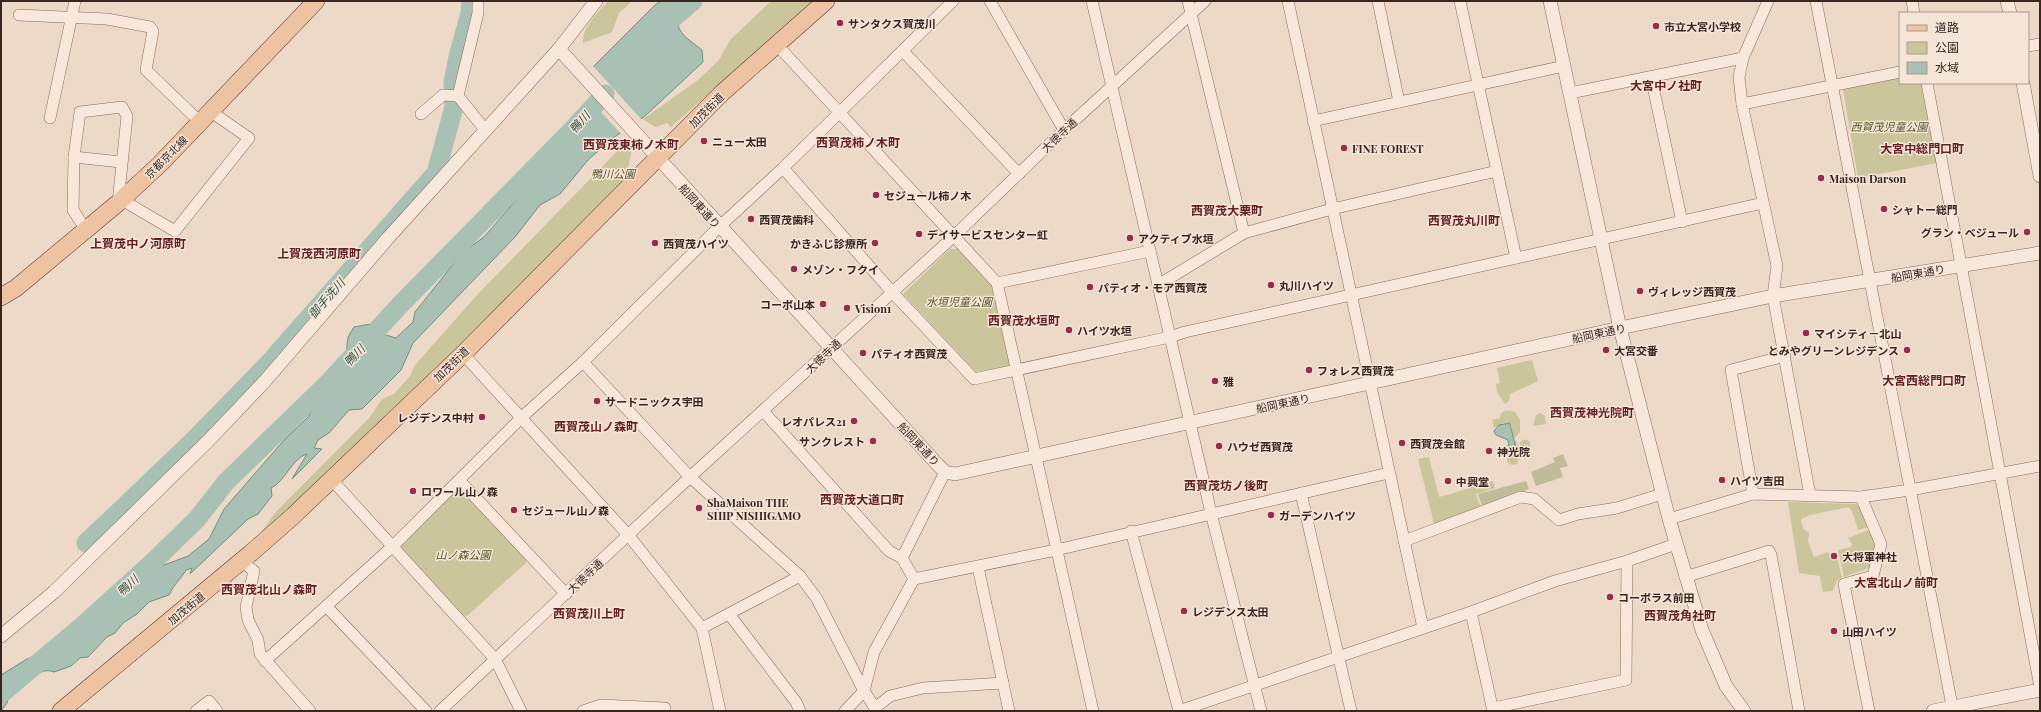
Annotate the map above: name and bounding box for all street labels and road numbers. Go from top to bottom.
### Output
street label: 加茂街道 [685,89,727,131]
street label: 大徳寺通 [1038,115,1080,155]
street label: 京都京北線 [141,132,191,182]
street label: 船岡東通り [676,181,724,231]
street label: 船岡東通り [1890,261,1946,285]
street label: 船岡東通り [1571,320,1627,346]
street label: 大徳寺通 [802,336,844,376]
street label: 加茂街道 [430,343,472,385]
street label: 船岡東通り [1255,390,1311,416]
street label: 船岡東通り [895,419,943,469]
street label: 大徳寺通 [564,556,606,596]
street label: 加茂街道 [164,588,208,628]

